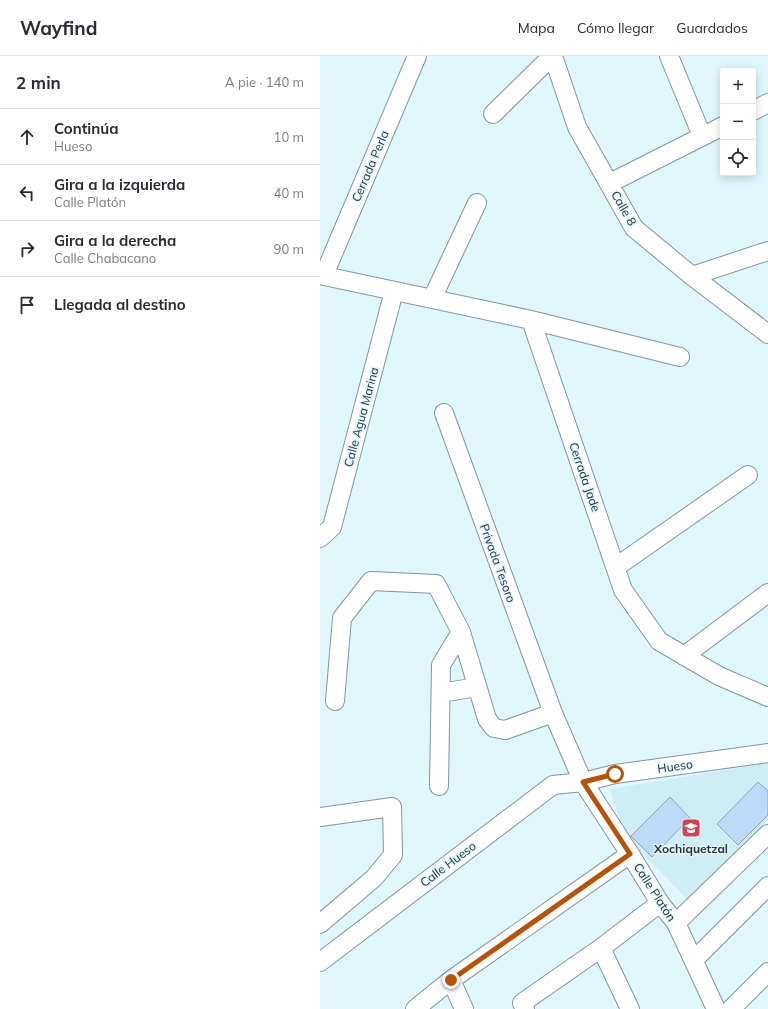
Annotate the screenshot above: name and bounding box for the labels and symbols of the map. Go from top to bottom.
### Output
street label: Cerrada Perla [348,128,392,204]
street label: Calle 8 [608,188,640,228]
street label: Calle Agua Marina [340,365,382,469]
street label: Cerrada Jade [566,440,604,514]
street label: Privada Tesoro [477,522,519,605]
street label: Hueso [656,756,694,776]
route start [606,765,624,783]
school or university icon: Xochiquetzal [680,817,702,839]
street label: Calle Hueso [417,838,479,890]
place label: Xochiquetzal [653,841,728,856]
street label: Calle Platón [631,860,679,924]
route end [442,971,460,989]

